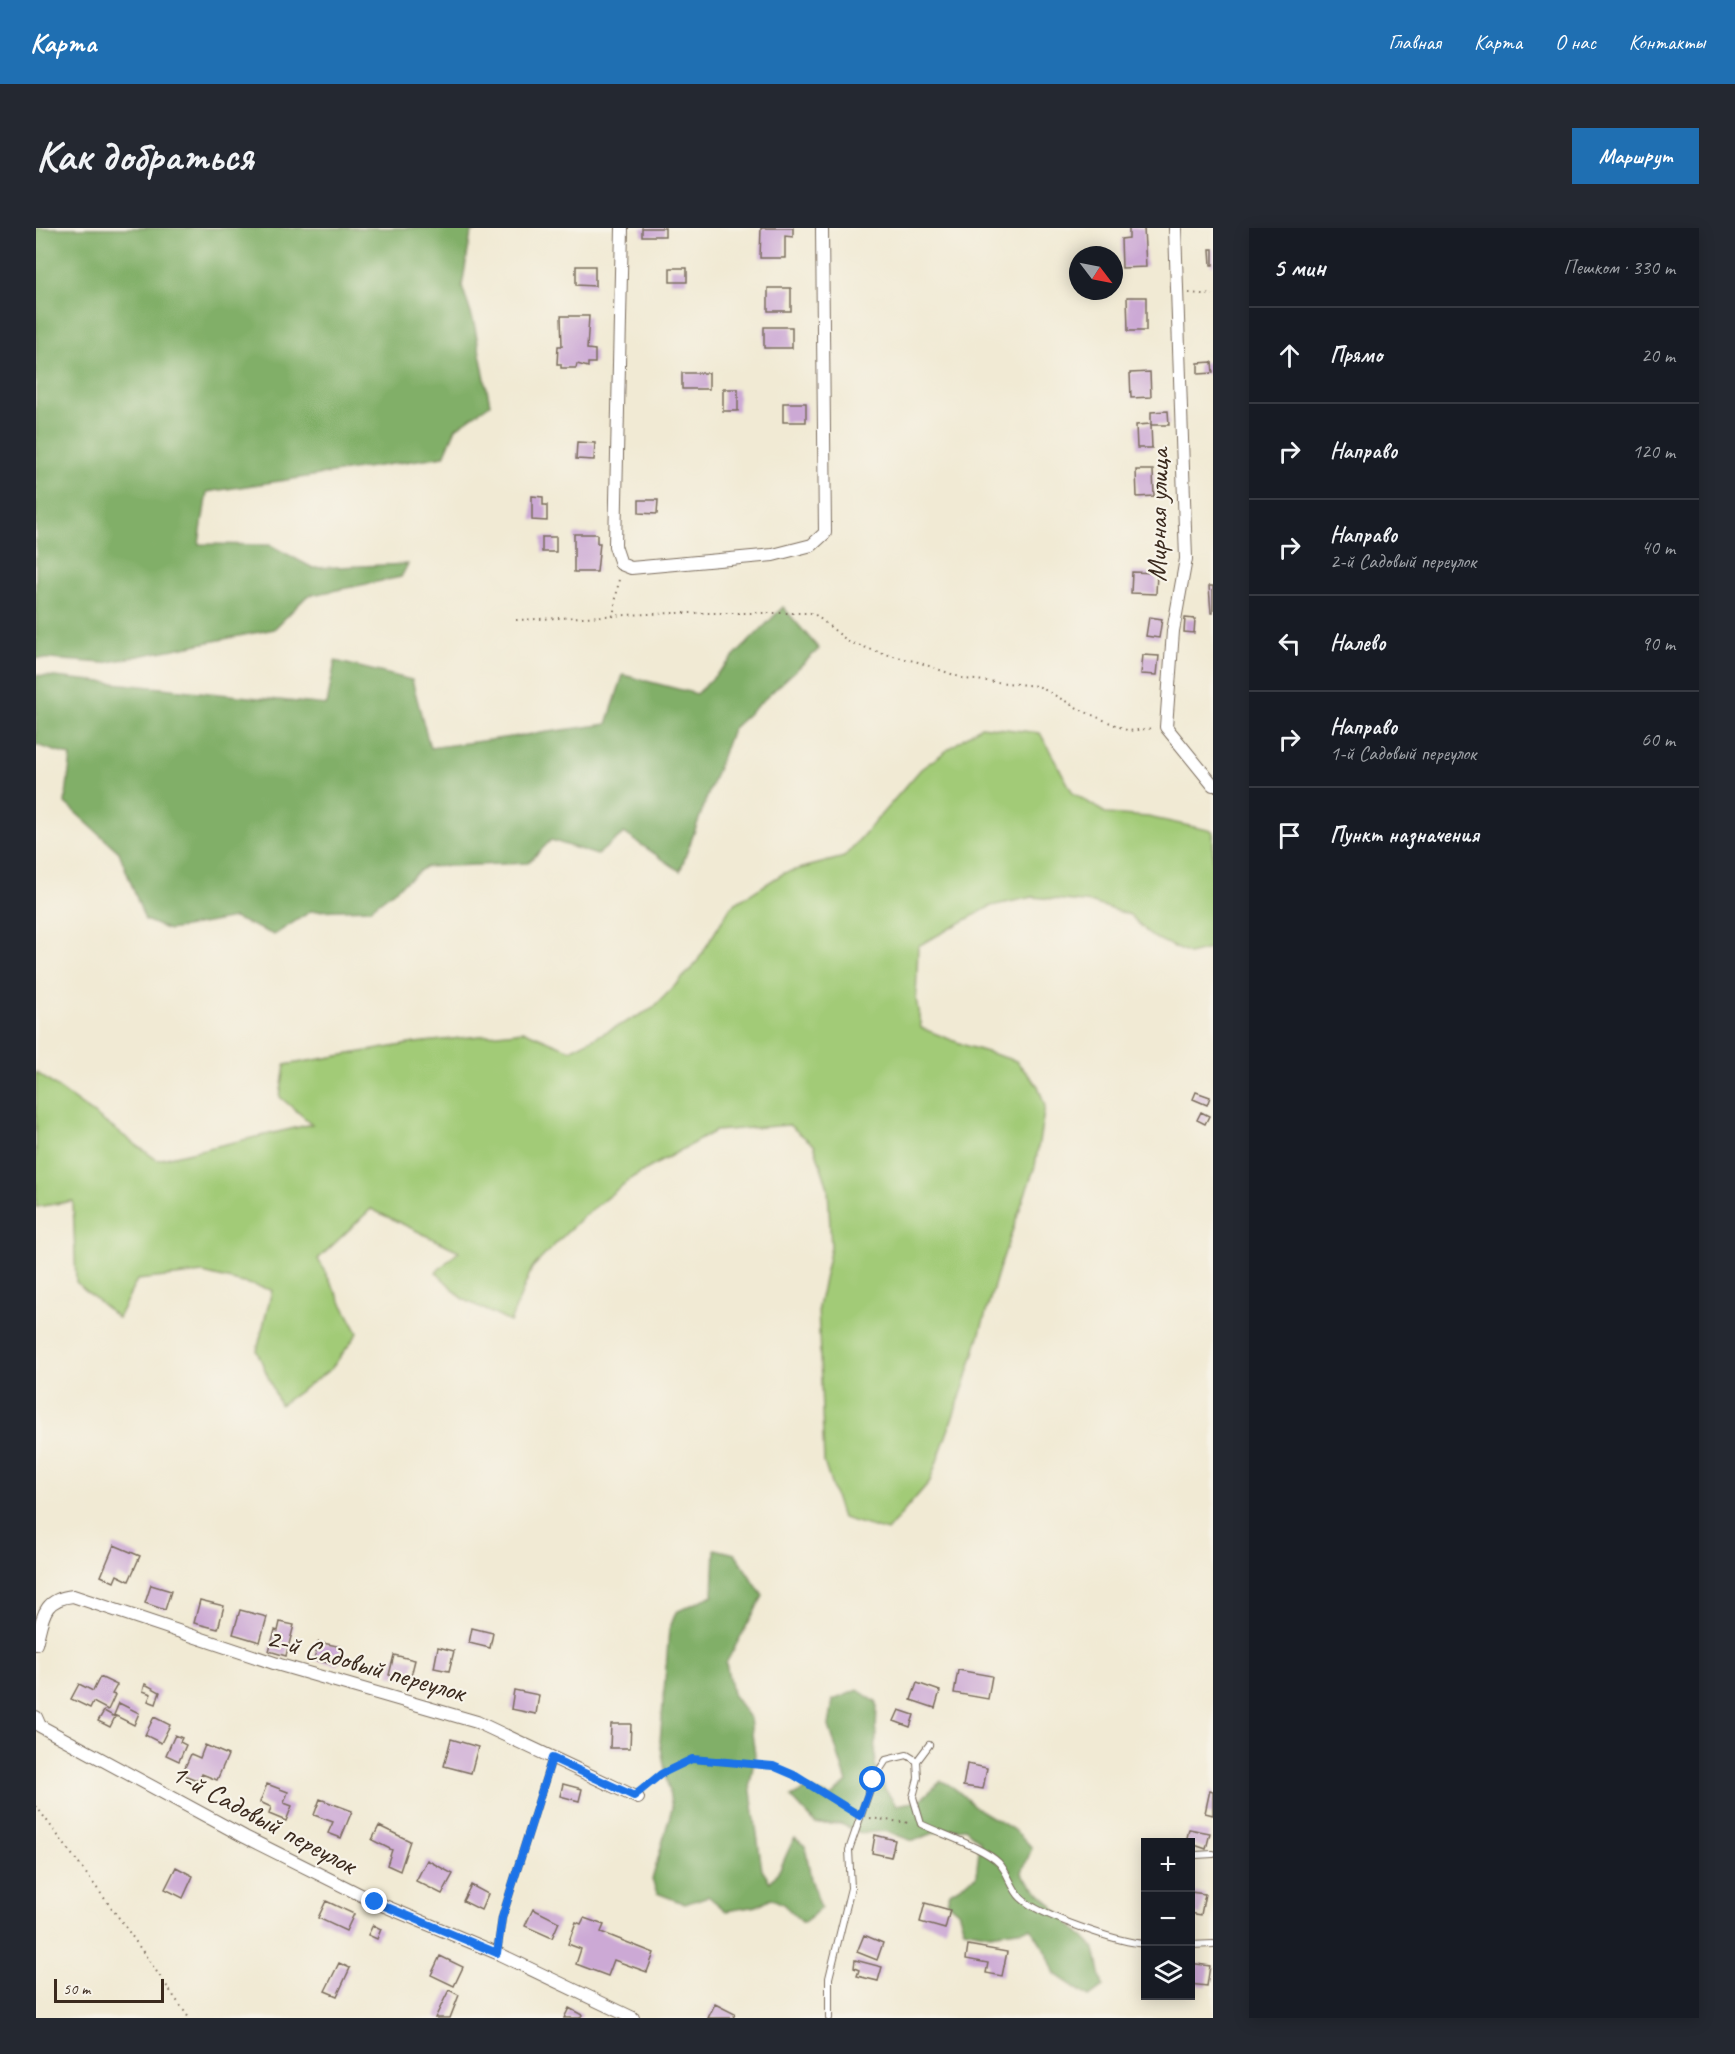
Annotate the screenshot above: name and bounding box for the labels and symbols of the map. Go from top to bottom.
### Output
north arrow [1069,246,1123,300]
street label: Мирная улица [1139,445,1176,582]
street label: 2-й Садовый переулок [263,1619,472,1710]
street label: 1-й Садовый переулок [165,1755,365,1883]
route start [859,1766,885,1792]
route end [361,1888,387,1914]
scale bar [54,1976,164,2004]

